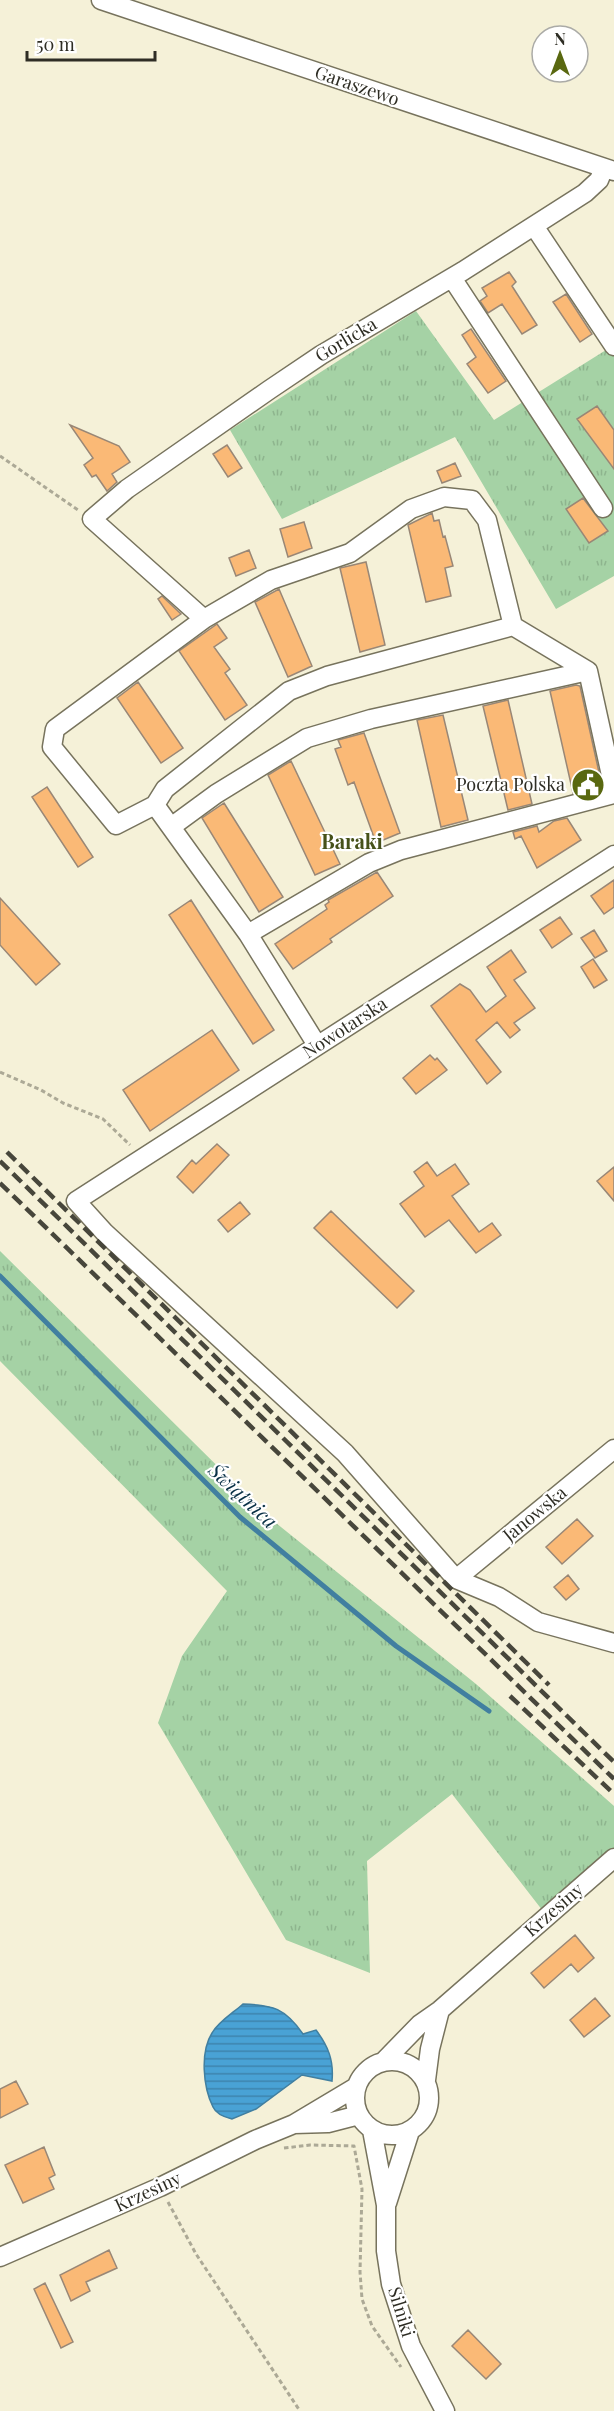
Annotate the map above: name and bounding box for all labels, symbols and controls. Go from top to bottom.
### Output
scale bar [27,24,154,62]
north arrow [530,24,590,84]
text: N [554,28,566,49]
text: 50 m [36,32,75,56]
street label: Garaszewo [312,59,403,111]
street label: Gorlicka [310,311,381,367]
public building icon: Poczta Polska [570,767,606,803]
place label: Poczta Polska [456,772,565,796]
district label: Baraki [321,827,383,854]
street label: Nowotarska [298,991,391,1063]
water label: Świątnica [203,1455,284,1534]
street label: Janowska [497,1480,571,1547]
street label: Krzesiny [519,1877,588,1941]
street label: Krzesiny [111,2165,185,2217]
street label: Silniki [383,2284,421,2340]

